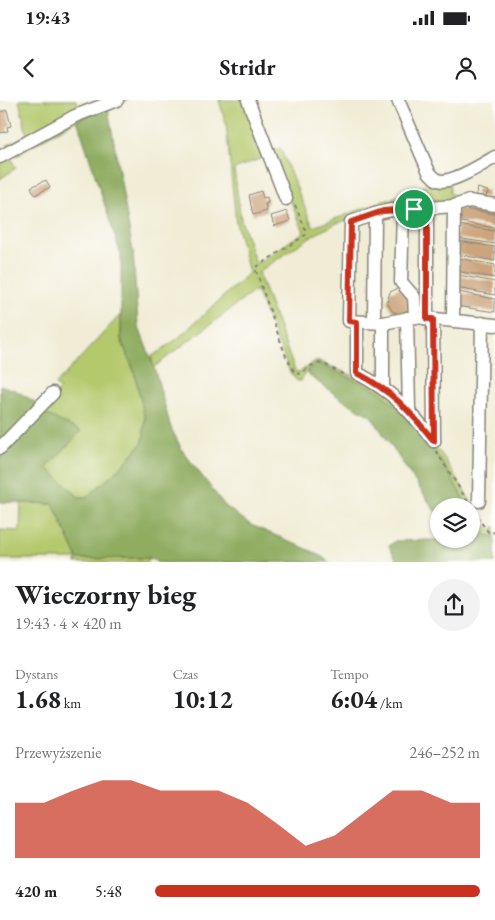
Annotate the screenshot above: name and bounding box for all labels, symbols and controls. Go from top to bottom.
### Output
text: 19:43 [25,5,71,30]
text: Stridr [220,53,276,82]
icon: back [15,54,43,82]
icon: person [452,54,480,82]
pin [393,188,435,230]
icon: arrive [400,195,428,223]
map controls [430,498,480,548]
button: layers [430,498,480,548]
text: Wieczorny bieg [15,576,196,612]
button: share [428,579,480,631]
text: 19:43 · 4 × 420 m [15,613,122,634]
text: Dystans [15,665,58,683]
text: Czas [173,665,198,683]
text: Tempo [330,665,369,683]
text: 1.68 [15,683,61,715]
text: 10:12 [173,683,233,715]
text: 6:04 [330,683,377,715]
text: km [61,694,81,712]
text: /km [377,694,403,712]
text: Przewyższenie [15,742,102,763]
text: 246–252 m [409,742,480,763]
text: 420 m [15,881,57,902]
text: 5:48 [95,881,122,902]

